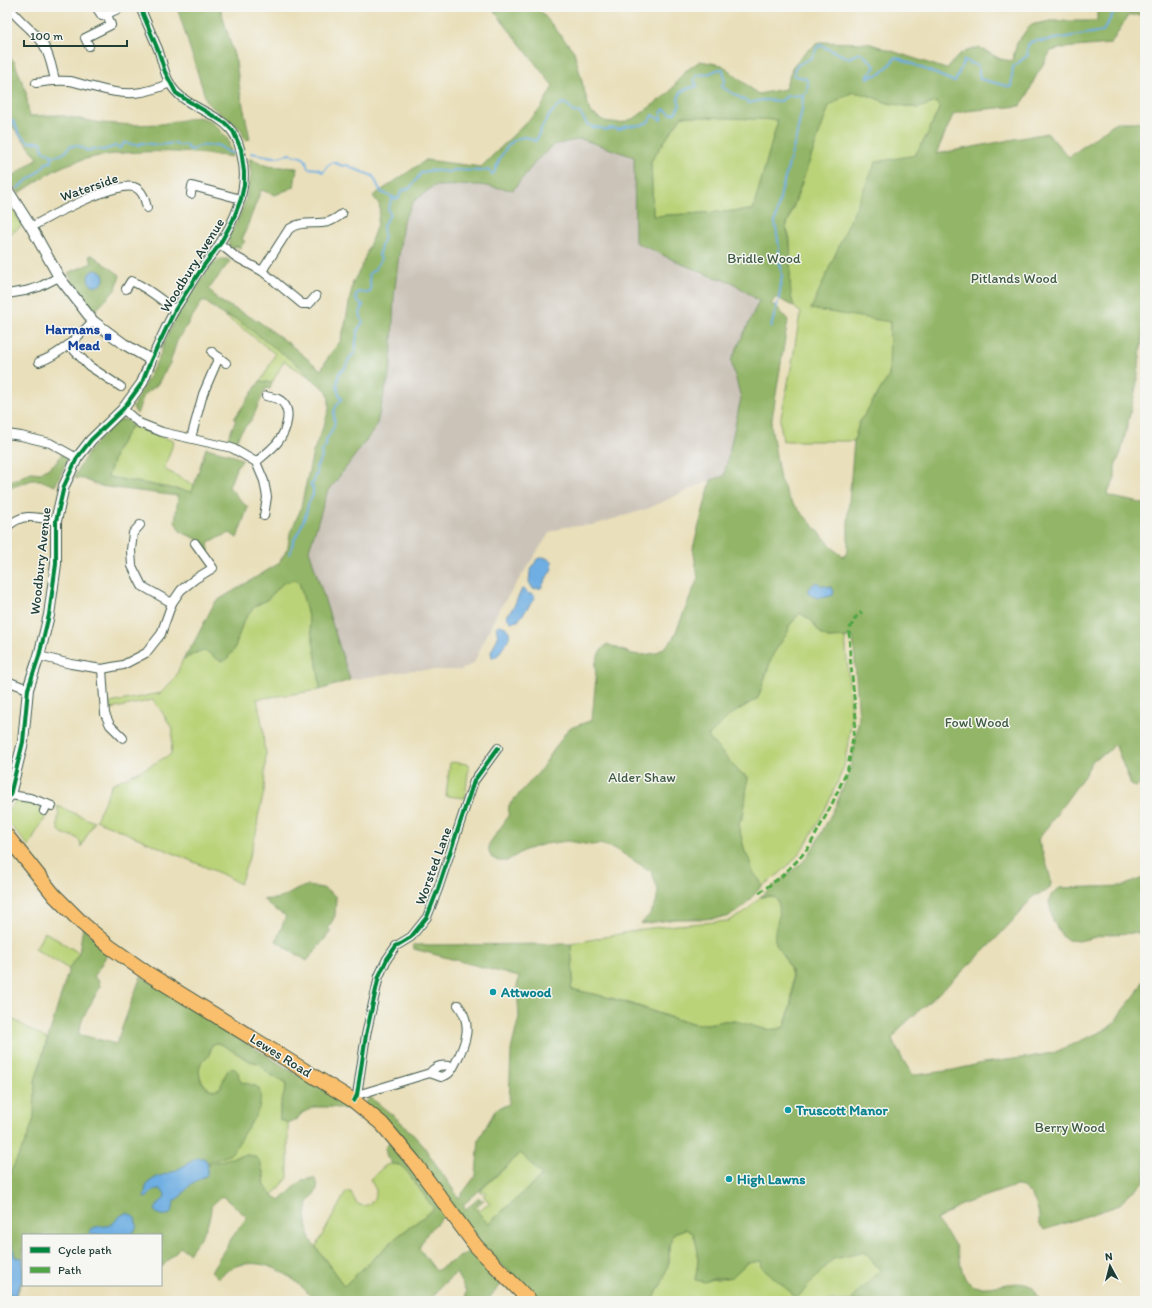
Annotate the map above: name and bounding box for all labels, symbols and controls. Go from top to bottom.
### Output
scale bar [24,22,127,48]
text: 100 m [30,29,63,43]
street label: Waterside [58,170,121,205]
street label: Woodbury Avenue [157,215,228,316]
park label: Bridle Wood [727,250,801,267]
park label: Pitlands Wood [971,270,1058,287]
place label: Harmans Mead [45,321,100,354]
marker: Harmans Mead [103,332,113,342]
street label: Woodbury Avenue [26,506,55,616]
park label: Fowl Wood [945,714,1010,731]
park label: Alder Shaw [608,769,676,786]
street label: Worsted Lane [412,825,456,907]
place label: Attwood [500,984,552,1001]
marker: Attwood [488,987,498,997]
street label: Lewes Road [247,1030,315,1081]
place label: Truscott Manor [795,1102,888,1119]
marker: Truscott Manor [783,1105,793,1115]
park label: Berry Wood [1035,1119,1105,1136]
place label: High Lawns [737,1171,805,1188]
marker: High Lawns [724,1174,734,1184]
legend [22,1234,162,1286]
text: Cycle path [58,1243,112,1257]
north arrow [1090,1246,1130,1286]
text: N [1104,1250,1113,1263]
text: Path [58,1263,81,1277]

